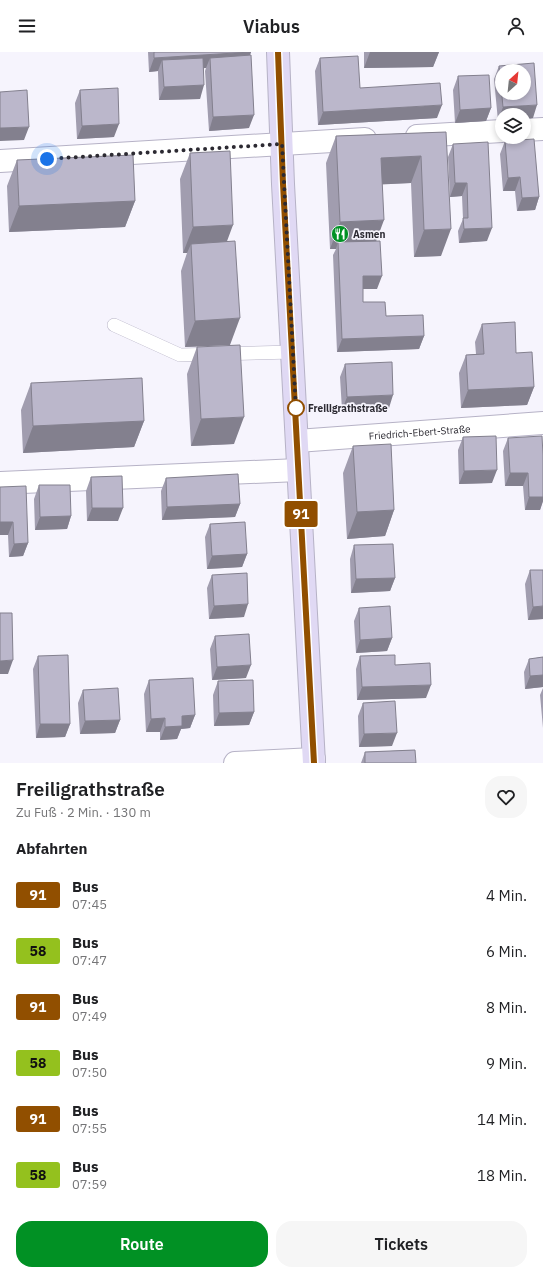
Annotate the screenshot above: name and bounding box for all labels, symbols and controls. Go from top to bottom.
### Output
icon: menu [16,15,38,37]
text: Viabus [243,15,300,38]
icon: person [505,15,527,37]
north arrow [495,64,531,100]
map controls [495,64,531,144]
button: layers [495,108,531,144]
your location [37,149,57,169]
restaurant icon: Asmen [330,224,350,244]
place label: Asmen [353,228,385,241]
marker: Freiligrathstraße [287,399,305,417]
place label: Freiligrathstraße [308,402,388,415]
street label: Friedrich-Ebert-Straße [368,422,472,443]
line badge: 91 [283,501,319,527]
text: 91 [293,505,309,523]
button: heart [485,776,527,818]
text: Freiligrathstraße [16,777,165,801]
text: Zu Fuß · 2 Min. · 130 m [16,804,151,821]
text: Abfahrten [16,839,87,858]
text: Bus [72,877,99,896]
text: 91 [30,886,46,904]
text: 4 Min. [486,886,527,905]
text: 07:45 [72,896,107,913]
text: Bus [72,933,99,952]
text: 58 [30,942,46,960]
text: 6 Min. [486,942,527,961]
text: 07:47 [72,952,107,969]
text: Bus [72,989,99,1008]
text: 91 [30,998,46,1016]
text: 8 Min. [486,998,527,1017]
text: 07:49 [72,1008,107,1025]
text: Bus [72,1045,99,1064]
text: 58 [30,1054,46,1072]
text: 9 Min. [486,1054,527,1073]
text: 07:50 [72,1064,107,1081]
text: Bus [72,1101,99,1120]
text: 91 [30,1110,46,1128]
text: 14 Min. [477,1110,527,1129]
text: 07:55 [72,1120,107,1137]
text: Bus [72,1157,99,1176]
text: 58 [30,1166,46,1184]
text: 18 Min. [477,1166,527,1185]
text: 07:59 [72,1176,107,1193]
button: Route [16,1221,268,1267]
button: Tickets [276,1221,527,1267]

